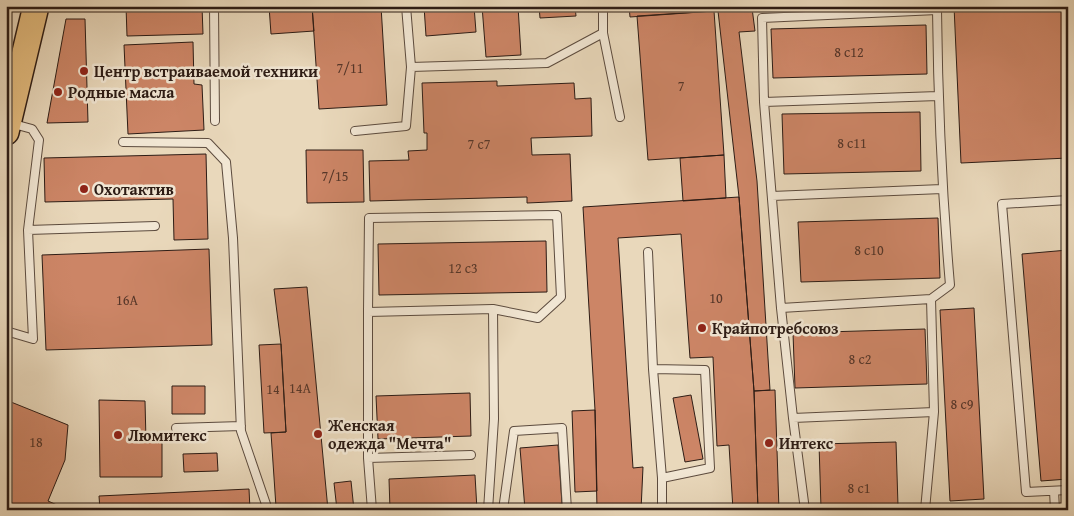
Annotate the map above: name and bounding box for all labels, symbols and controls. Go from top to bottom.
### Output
house number: 8 с12 [834,42,864,62]
house number: 7/11 [337,58,363,78]
place label: Центр встраиваемой техники [94,59,318,83]
marker: Центр встраиваемой техники [78,65,90,77]
house number: 7 [678,76,685,96]
place label: Родные масла [68,80,175,104]
marker: Родные масла [52,86,64,98]
house number: 8 с11 [837,133,867,153]
house number: 7 с7 [468,134,491,154]
house number: 7/15 [322,166,348,186]
place label: Охотактив [94,177,174,201]
marker: Охотактив [78,183,90,195]
house number: 8 с10 [854,240,884,260]
house number: 12 с3 [448,258,478,278]
house number: 10 [709,288,723,308]
house number: 16А [116,290,138,310]
place label: Крайпотребсоюз [712,316,839,340]
marker: Крайпотребсоюз [696,322,708,334]
house number: 8 с2 [849,349,871,369]
house number: 14А [289,378,311,398]
house number: 14 [266,379,280,399]
house number: 8 с9 [951,394,974,414]
place label: Женская одежда "Мечта" [327,413,451,455]
place label: Люмитекс [128,423,207,447]
marker: Женская одежда "Мечта" [312,428,324,440]
marker: Люмитекс [112,429,124,441]
place label: Интекс [779,431,834,455]
house number: 18 [29,432,43,452]
marker: Интекс [763,437,775,449]
house number: 8 с1 [848,478,870,498]

